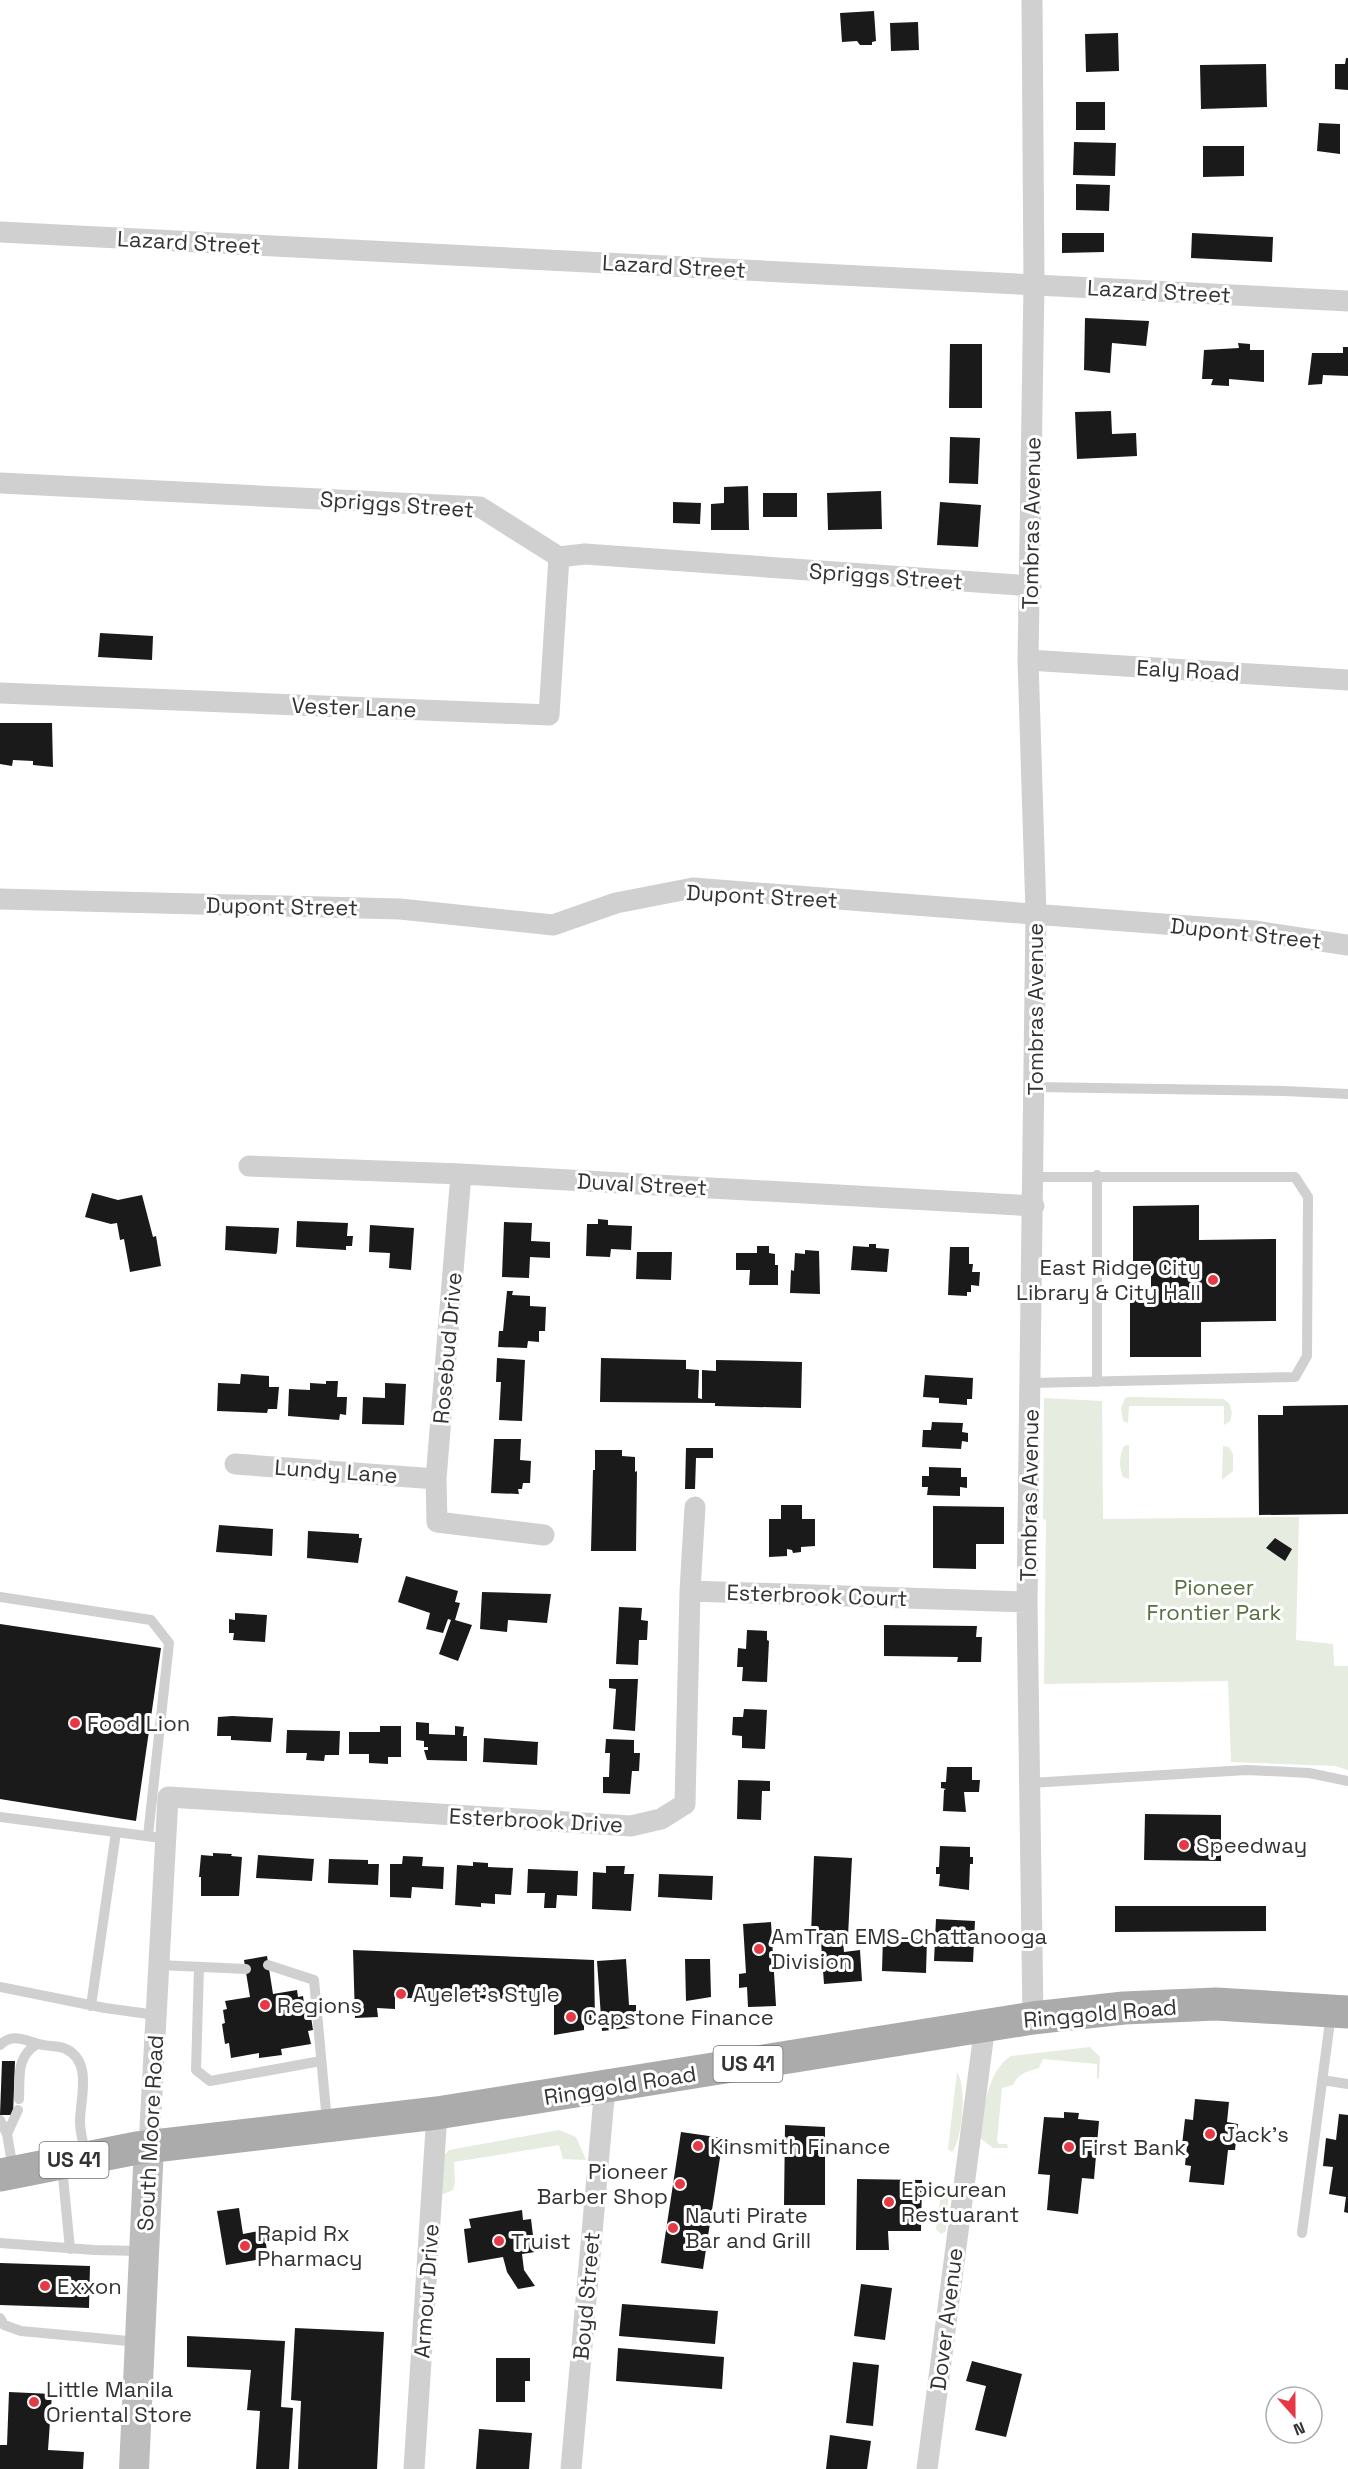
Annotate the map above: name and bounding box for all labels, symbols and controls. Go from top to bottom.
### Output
street label: Lazard Street [117,224,261,260]
street label: Lazard Street [602,248,746,284]
street label: Lazard Street [1087,273,1231,309]
street label: Tombras Avenue [1015,436,1047,610]
street label: Spriggs Street [319,485,475,523]
street label: Spriggs Street [808,557,964,595]
street label: Ealy Road [1136,653,1240,687]
street label: Vester Lane [291,691,417,723]
street label: Dupont Street [685,878,839,914]
street label: Dupont Street [206,891,358,921]
street label: Dupont Street [1169,911,1323,955]
street label: Tombras Avenue [1021,923,1049,1095]
street label: Duval Street [576,1167,708,1201]
place label: East Ridge City Library & City Hall [1016,1253,1201,1306]
street label: Rosebud Drive [426,1271,468,1425]
marker: East Ridge City Library & City Hall [1206,1273,1220,1287]
street label: Tombras Avenue [1013,1408,1045,1582]
street label: Lundy Lane [274,1453,398,1489]
park label: Pioneer Frontier Park [1147,1573,1282,1626]
street label: Esterbrook Court [726,1578,908,1612]
place label: Food Lion [87,1709,190,1737]
marker: Food Lion [68,1716,82,1730]
street label: Esterbrook Drive [448,1801,624,1839]
place label: Speedway [1196,1831,1307,1859]
marker: Speedway [1177,1838,1191,1852]
place label: AmTran EMS-Chattanooga Division [771,1922,1048,1975]
marker: AmTran EMS-Chattanooga Division [752,1942,766,1956]
place label: Ayelet's Style [413,1980,560,2008]
marker: Ayelet's Style [394,1987,408,2001]
place label: Regions [277,1991,362,2019]
street label: Ringgold Road [1022,1992,1178,2034]
marker: Regions [258,1998,272,2012]
place label: Capstone Finance [583,2003,774,2031]
marker: Capstone Finance [564,2010,578,2024]
street label: South Moore Road [131,2034,169,2232]
road number: US 41 [714,2046,783,2082]
street label: Ringgold Road [542,2059,698,2111]
place label: Jack's [1222,2120,1289,2148]
marker: Jack's [1203,2127,1217,2141]
place label: Kinsmith Finance [710,2132,891,2160]
place label: First Bank [1081,2133,1186,2161]
marker: Kinsmith Finance [691,2139,705,2153]
marker: First Bank [1062,2140,1076,2154]
road number: US 41 [40,2142,109,2178]
place label: Pioneer Barber Shop [537,2157,668,2210]
place label: Epicurean Restuarant [901,2175,1019,2228]
marker: Pioneer Barber Shop [673,2177,687,2191]
marker: Epicurean Restuarant [882,2195,896,2209]
place label: Nauti Pirate Bar and Grill [685,2201,811,2254]
place label: Rapid Rx Pharmacy [257,2219,363,2272]
marker: Nauti Pirate Bar and Grill [666,2221,680,2235]
street label: Armour Drive [407,2223,445,2359]
place label: Truist [511,2227,571,2255]
street label: Boyd Street [566,2231,606,2361]
marker: Truist [492,2234,506,2248]
marker: Rapid Rx Pharmacy [238,2239,252,2253]
street label: Dover Avenue [923,2246,969,2392]
place label: Exxon [57,2272,122,2300]
marker: Exxon [38,2279,52,2293]
place label: Little Manila Oriental Store [46,2375,192,2428]
north arrow [1264,2385,1324,2445]
marker: Little Manila Oriental Store [27,2395,41,2409]
text: N [1290,2417,1308,2440]

